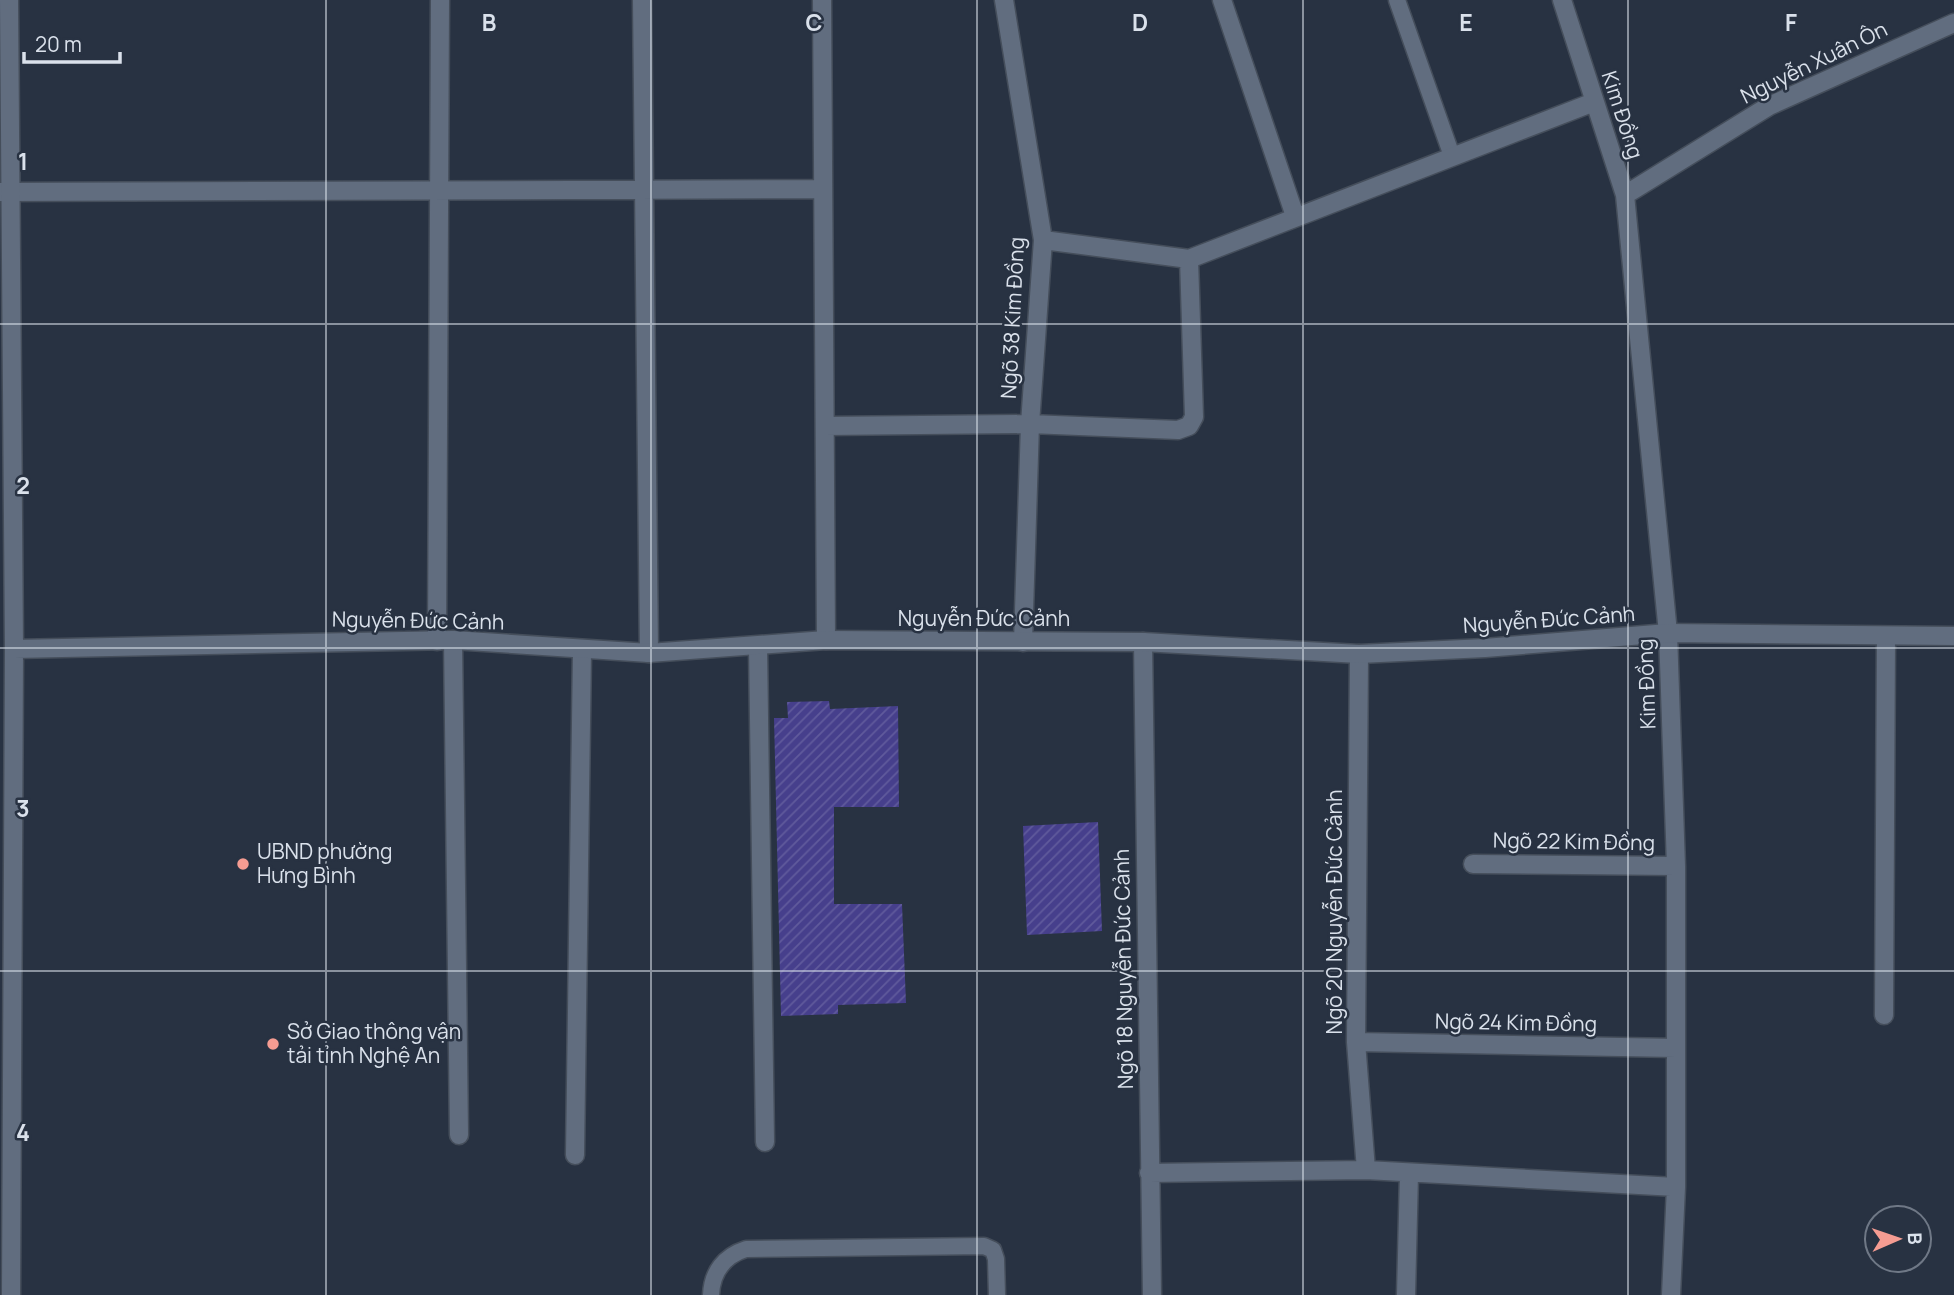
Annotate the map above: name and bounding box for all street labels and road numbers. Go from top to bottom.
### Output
street label: Nguyễn Xuân Ôn [1736,14,1892,110]
street label: Kim Đồng [1596,67,1650,162]
street label: Ngõ 38 Kim Đồng [994,236,1030,400]
street label: Nguyễn Đức Cảnh [1462,599,1636,639]
street label: Nguyễn Đức Cảnh [332,604,504,636]
street label: Nguyễn Đức Cảnh [898,604,1070,632]
street label: Kim Đồng [1630,638,1662,730]
street label: Ngõ 20 Nguyễn Đức Cảnh [1320,790,1348,1034]
street label: Ngõ 22 Kim Đồng [1493,826,1655,856]
street label: Ngõ 18 Nguyễn Đức Cảnh [1107,849,1139,1089]
street label: Ngõ 24 Kim Đồng [1435,1007,1597,1037]

